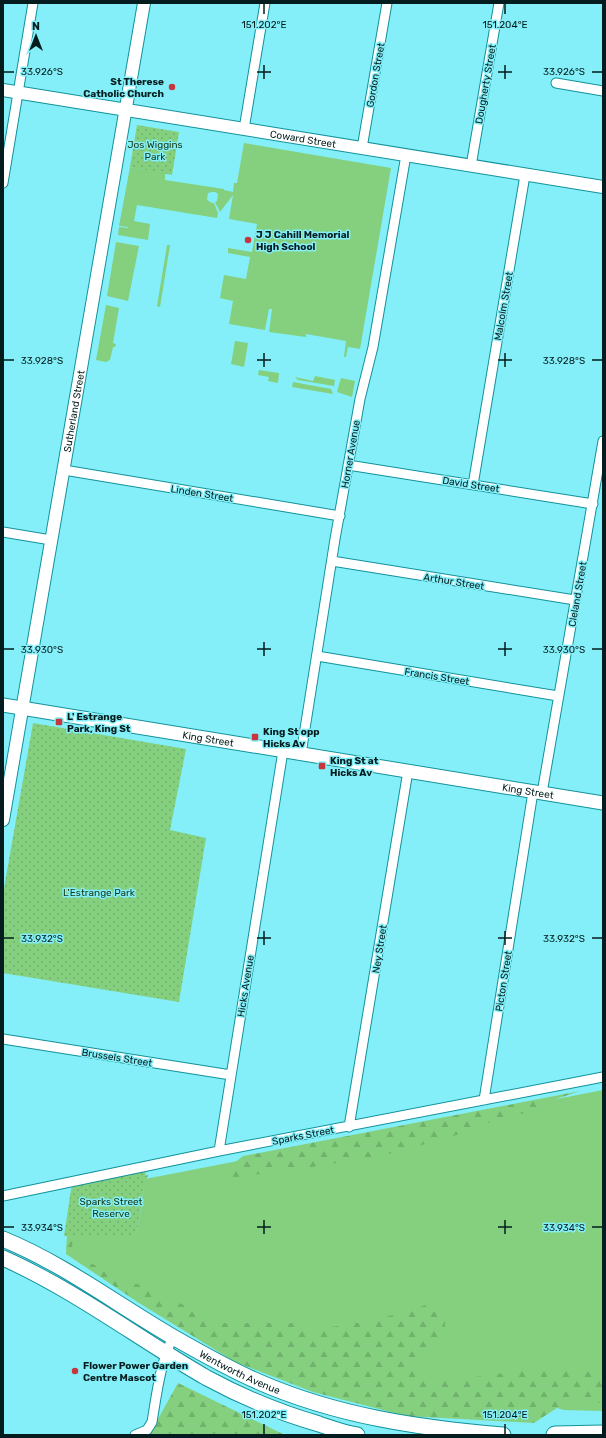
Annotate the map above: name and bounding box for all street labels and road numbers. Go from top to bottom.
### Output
street label: Gordon Street [364,42,388,108]
street label: Dougherty Street [473,43,499,125]
street label: Coward Street [269,128,337,151]
street label: Malcolm Street [492,271,516,342]
street label: Sutherland Street [62,369,88,453]
street label: Horner Avenue [339,419,363,489]
street label: David Street [441,475,500,495]
street label: Linden Street [170,483,234,505]
street label: Cleland Street [566,561,590,628]
street label: Arthur Street [423,571,485,593]
street label: Francis Street [404,666,470,688]
street label: King Street [182,729,235,750]
street label: King Street [501,782,555,802]
street label: Ney Street [370,924,390,974]
street label: Picton Street [493,950,515,1012]
street label: Hicks Avenue [235,954,257,1018]
street label: Brussels Street [81,1046,153,1069]
street label: Sparks Street [271,1124,335,1148]
street label: Wentworth Avenue [197,1348,282,1397]

